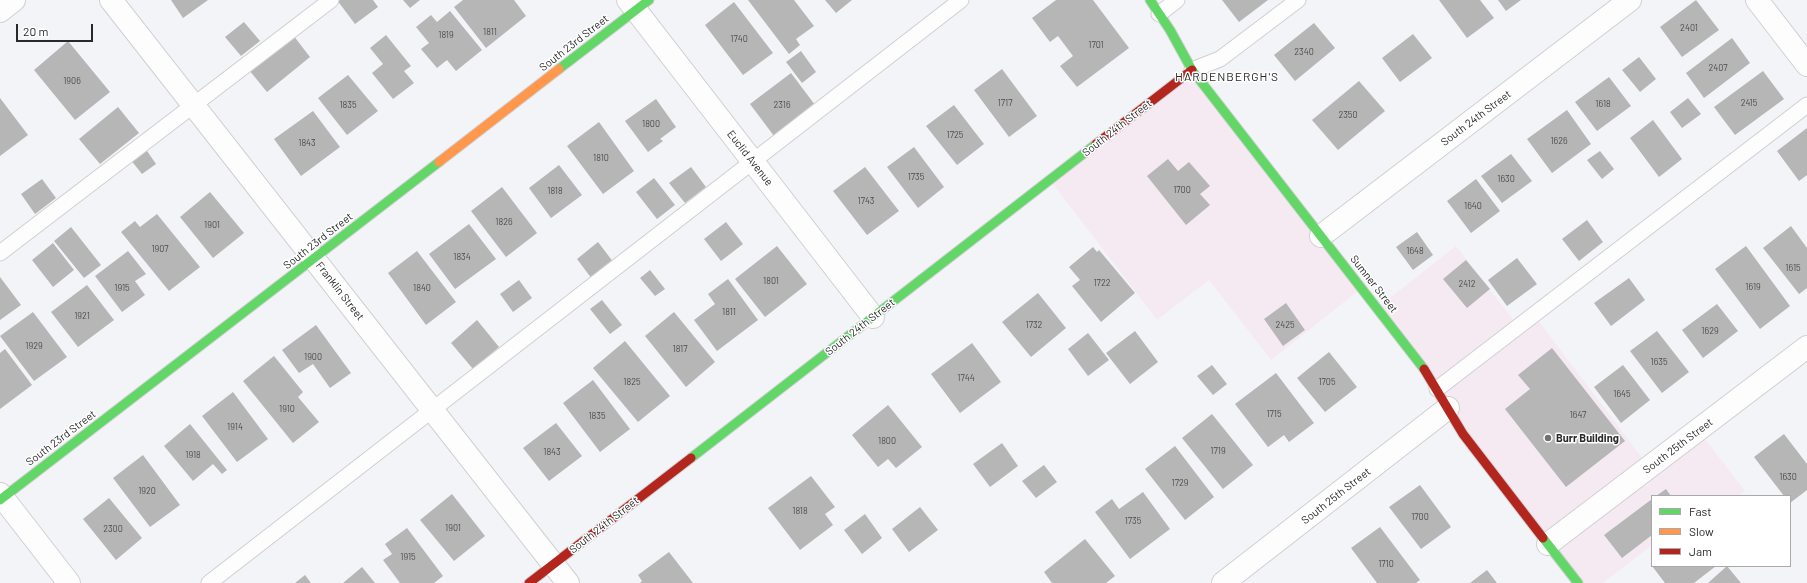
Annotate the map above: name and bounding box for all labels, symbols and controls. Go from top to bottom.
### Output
street label: South 23rd Street [537,12,611,74]
scale bar [18,16,95,42]
house number: 2401 [1680,23,1698,33]
text: 20 m [23,24,49,38]
house number: 1811 [483,27,497,37]
house number: 1819 [438,30,454,40]
house number: 1740 [730,34,748,44]
house number: 1701 [1088,40,1104,50]
house number: 2340 [1294,47,1314,57]
house number: 2407 [1708,63,1728,73]
district label: HARDENBERGH'S [1175,70,1279,84]
house number: 1906 [63,76,81,86]
street label: South 24th Street [1438,87,1514,149]
street label: South 24th Street [1080,97,1154,159]
house number: 1717 [998,98,1012,108]
house number: 2415 [1741,98,1757,108]
house number: 1618 [1595,99,1611,109]
house number: 1835 [339,100,357,110]
house number: 2316 [773,100,791,110]
house number: 2350 [1338,110,1358,120]
house number: 1800 [642,119,660,129]
street label: Euclid Avenue [724,128,776,188]
house number: 1725 [947,130,963,140]
house number: 1626 [1550,136,1568,146]
house number: 1843 [298,138,316,148]
house number: 1810 [593,153,609,163]
house number: 1735 [908,172,924,182]
house number: 1630 [1497,174,1515,184]
house number: 1700 [1173,185,1191,195]
house number: 1818 [547,186,563,196]
house number: 1743 [857,196,875,206]
house number: 1640 [1464,201,1482,211]
street label: South 23rd Street [281,210,355,272]
house number: 1826 [495,217,513,227]
house number: 1901 [204,220,220,230]
house number: 1907 [151,244,169,254]
house number: 1648 [1406,246,1424,256]
house number: 1834 [453,252,471,262]
street label: Sumner Street [1347,253,1401,315]
street label: Franklin Street [313,259,367,323]
house number: 1615 [1785,263,1801,273]
house number: 1801 [763,276,779,286]
house number: 1722 [1093,278,1111,288]
house number: 2412 [1459,279,1475,289]
house number: 1619 [1745,282,1761,292]
house number: 1915 [114,283,130,293]
house number: 1840 [413,283,431,293]
street label: South 24th Street [823,296,897,358]
house number: 1811 [722,307,736,317]
house number: 1921 [74,311,90,321]
house number: 1732 [1026,320,1042,330]
house number: 2425 [1275,320,1295,330]
house number: 1629 [1701,326,1719,336]
house number: 1929 [25,341,43,351]
house number: 1817 [673,344,687,354]
house number: 1900 [304,352,322,362]
house number: 1635 [1650,357,1668,367]
house number: 1744 [957,373,975,383]
house number: 1825 [623,377,641,387]
house number: 1705 [1318,377,1336,387]
house number: 1645 [1613,389,1631,399]
house number: 1910 [279,404,295,414]
street label: South 23rd Street [23,407,99,469]
house number: 1715 [1266,409,1282,419]
house number: 1647 [1570,410,1586,420]
house number: 1835 [588,411,606,421]
street label: South 25th Street [1640,415,1716,477]
house number: 1914 [227,422,243,432]
place label: Burr Building [1556,431,1619,445]
marker: Burr Building [1543,433,1553,443]
house number: 1800 [878,436,896,446]
house number: 1719 [1210,446,1226,456]
house number: 1843 [543,447,561,457]
house number: 1918 [185,450,201,460]
street label: South 25th Street [1299,465,1373,527]
house number: 1630 [1779,472,1797,482]
house number: 1729 [1172,478,1188,488]
house number: 1920 [138,486,156,496]
street label: South 24th Street [567,494,641,556]
legend [1651,495,1791,567]
text: Fast [1689,504,1712,518]
house number: 1818 [792,506,808,516]
house number: 1700 [1411,512,1429,522]
house number: 1735 [1125,516,1141,526]
house number: 1901 [445,523,461,533]
house number: 2300 [103,524,123,534]
text: Slow [1689,524,1714,538]
text: Jam [1689,544,1712,558]
house number: 1915 [400,552,416,562]
house number: 1710 [1378,559,1394,569]

